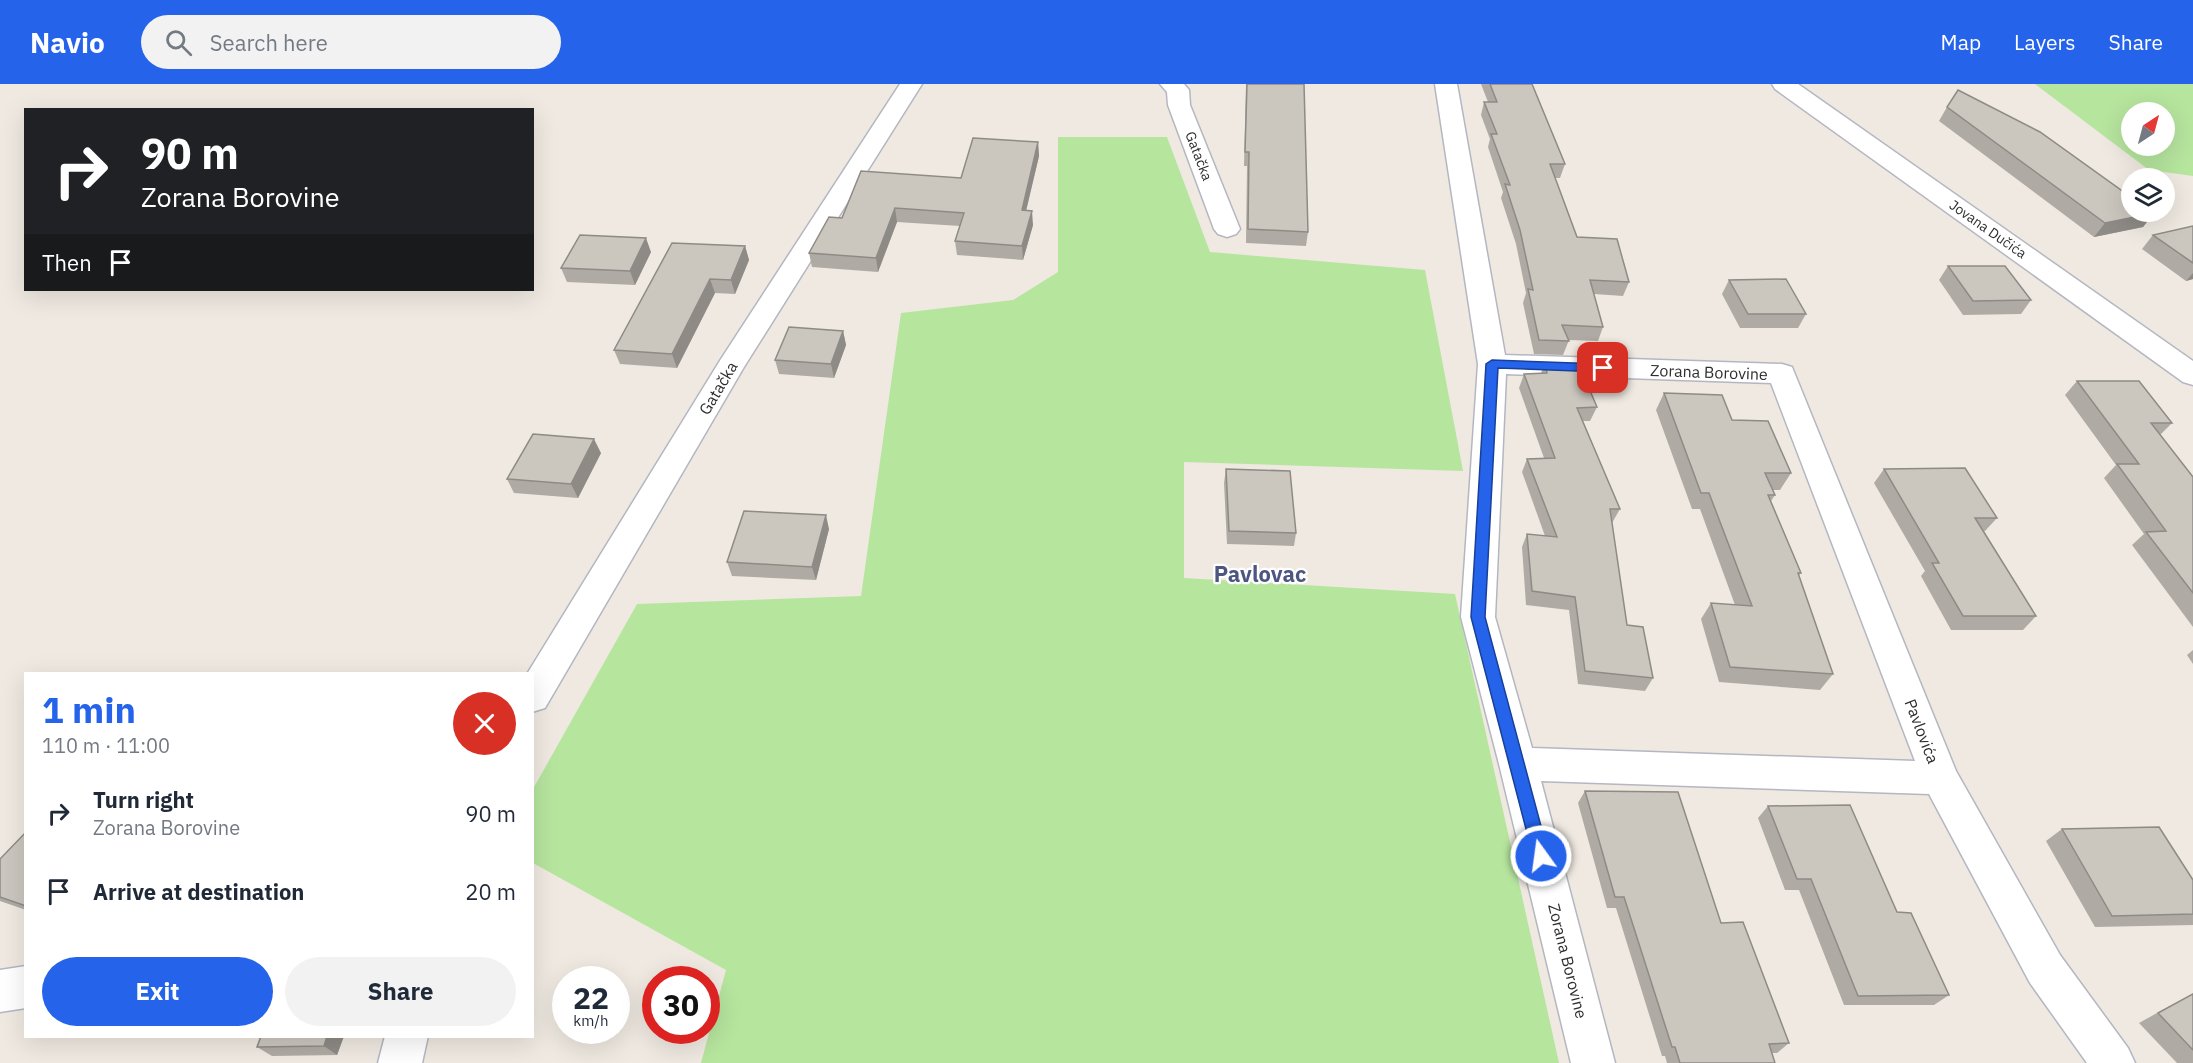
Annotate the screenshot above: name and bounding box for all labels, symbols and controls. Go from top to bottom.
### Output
search box [141,15,561,69]
text: Navio [30,24,105,61]
icon: search [162,26,195,59]
text: Search here [210,28,328,57]
text: Map [1941,28,1981,56]
text: Layers [2014,28,2076,56]
text: Share [2109,28,2163,56]
north arrow [2121,102,2175,156]
map controls [2121,102,2175,222]
text: 90 m [141,126,239,181]
street label: Gatačka [1181,129,1217,184]
icon: right [42,132,120,210]
button: layers [2121,168,2175,222]
text: Zorana Borovine [141,179,340,214]
street label: Jovana Dučića [1946,196,2031,263]
icon: arrive [104,246,137,279]
text: Then [42,248,92,277]
pin [1577,342,1628,393]
icon: arrive [1586,351,1619,384]
street label: Gatačka [694,357,742,418]
street label: Zorana Borovine [1650,360,1768,384]
district label: Pavlovac [1214,559,1306,588]
text: 1 min [42,686,136,733]
button: close [453,692,516,755]
street label: Pavlovića [1901,696,1944,766]
text: 110 m · 11:00 [42,732,170,759]
text: Turn right [93,785,194,814]
icon: right [42,797,75,830]
text: 90 m [465,799,516,828]
text: Zorana Borovine [93,814,240,841]
position arrow [1509,824,1573,888]
icon: arrive [42,875,75,908]
text: Arrive at destination [93,877,304,906]
text: 20 m [465,877,516,906]
street label: Zorana Borovine [1544,901,1592,1021]
button: Exit [42,957,273,1026]
button: Share [285,957,516,1026]
speed limit sign: 30 [642,966,720,1044]
text: 22 [573,978,609,1017]
text: km/h [573,1011,609,1030]

